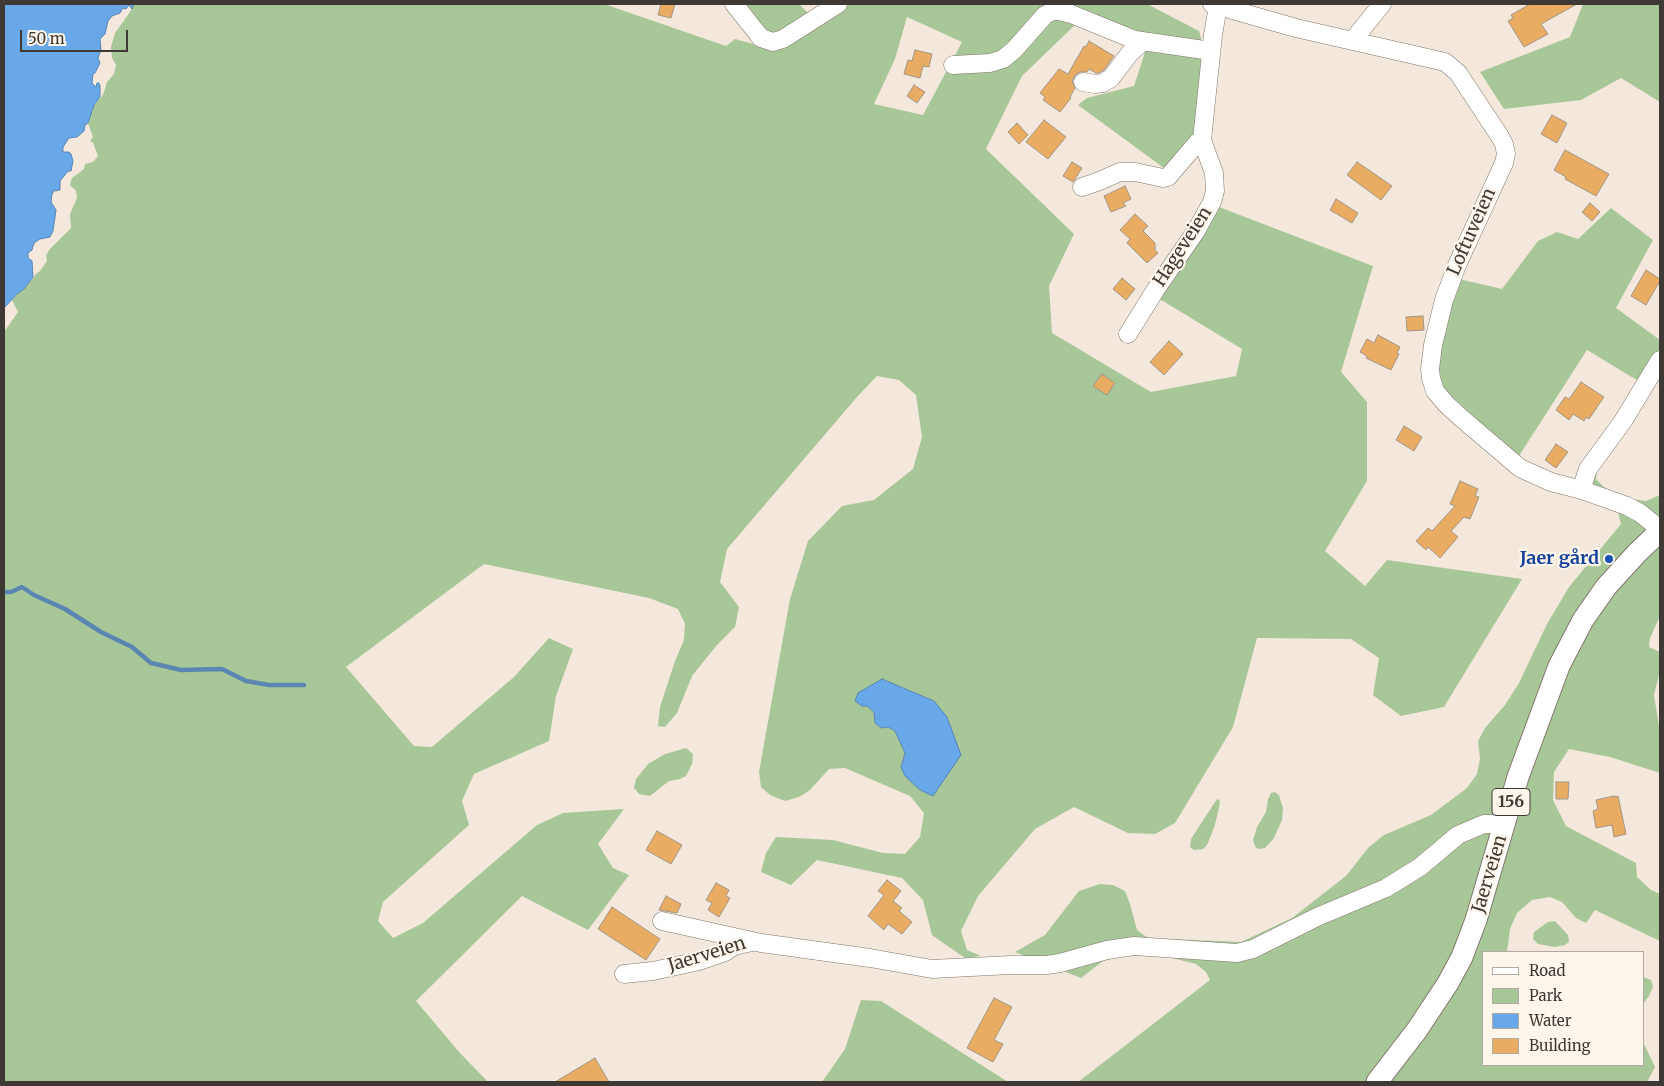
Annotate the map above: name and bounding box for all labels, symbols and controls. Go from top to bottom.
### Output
scale bar [22,20,130,52]
text: 50 m [28,29,65,48]
street label: Loftuveien [1443,185,1501,279]
street label: Hageveien [1149,203,1217,291]
place label: Jaer gård [1520,548,1599,570]
marker: Jaer gård [1603,553,1615,565]
road number: 156 [1492,789,1530,816]
street label: Jaerveien [1468,832,1512,916]
street label: Jaerveien [665,933,749,977]
legend [1482,951,1644,1066]
text: Road [1529,961,1565,980]
text: Park [1529,986,1562,1005]
text: Water [1529,1011,1571,1030]
text: Building [1529,1036,1591,1055]

